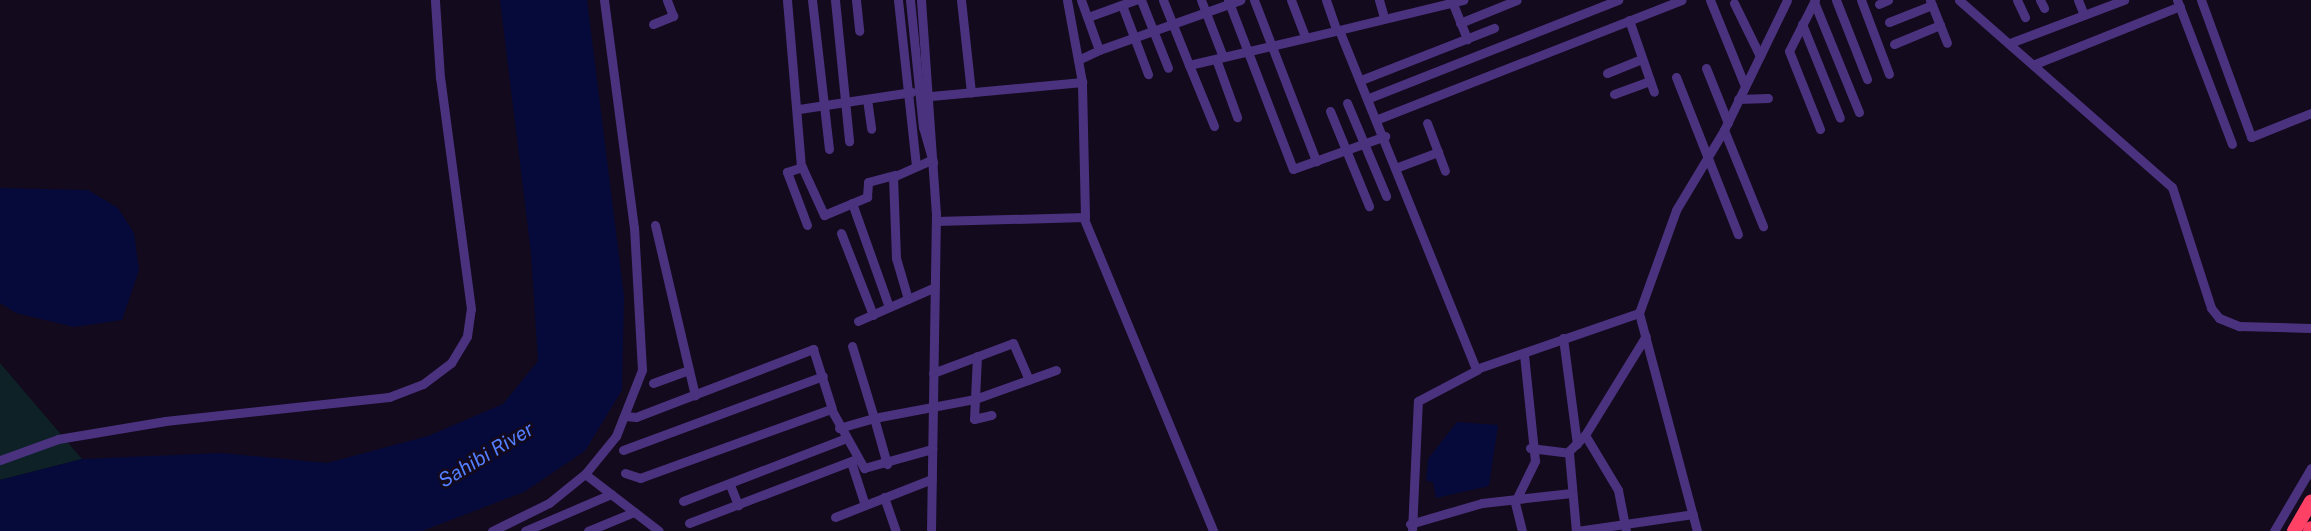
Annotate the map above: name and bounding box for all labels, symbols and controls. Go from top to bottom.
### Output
water label: Sahibi River [434,417,538,493]

